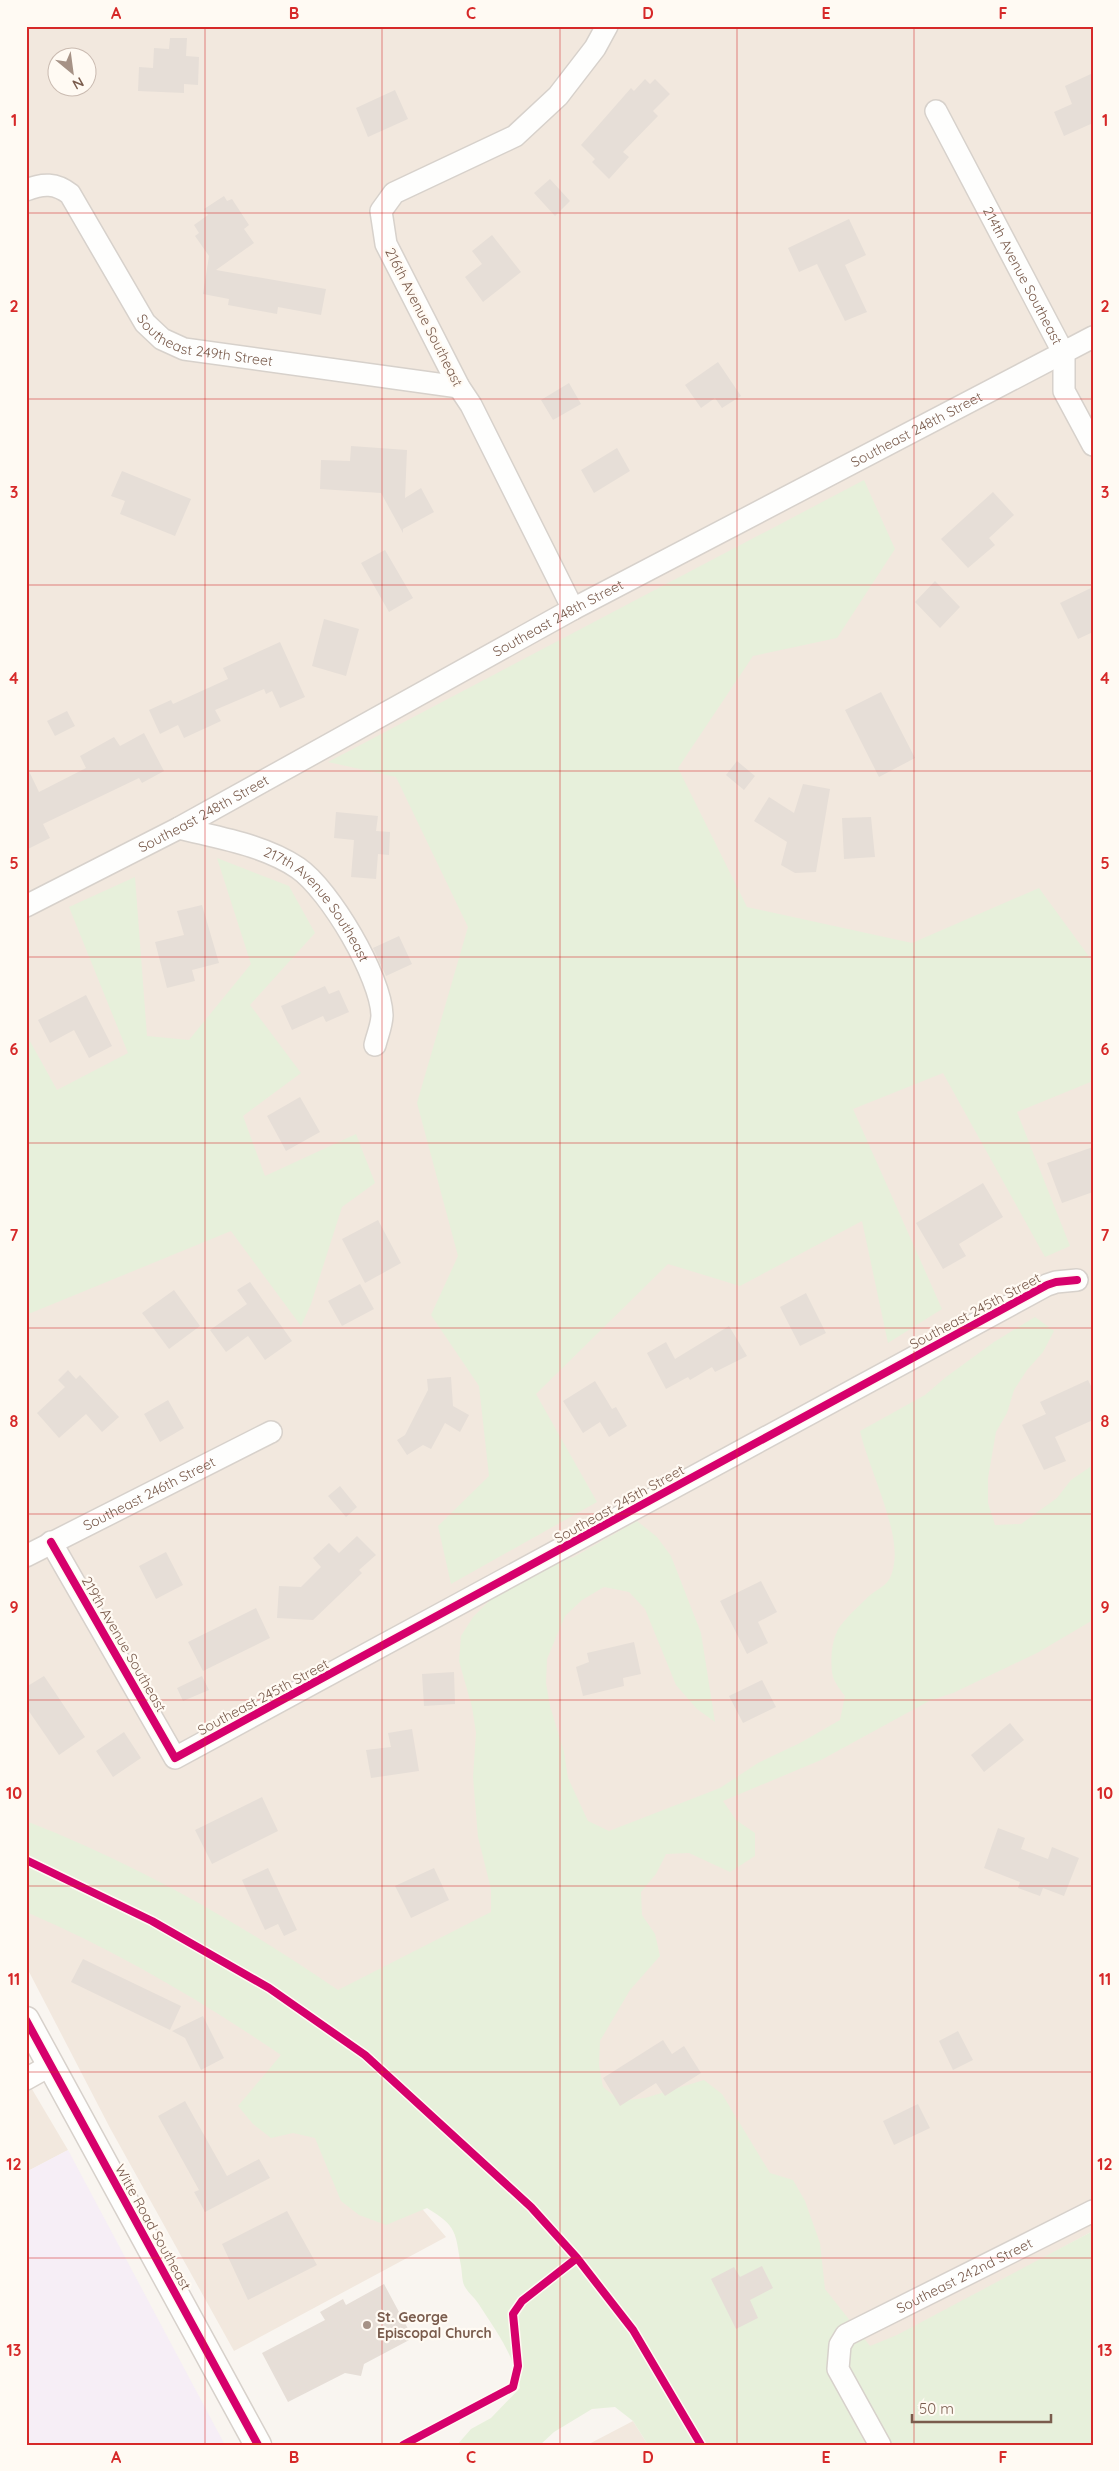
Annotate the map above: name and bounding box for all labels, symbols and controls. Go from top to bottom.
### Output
text: A [111,3,122,23]
text: B [289,3,299,23]
text: C [466,3,476,23]
text: D [642,3,654,23]
text: E [821,3,831,23]
text: F [999,3,1008,23]
north arrow [48,48,98,98]
text: N [69,73,87,94]
text: 1 [11,110,17,130]
text: 1 [1102,110,1108,130]
street label: 214th Avenue Southeast [979,204,1066,348]
street label: 216th Avenue Southeast [381,245,467,390]
text: 2 [9,296,19,316]
text: 2 [1100,296,1110,316]
street label: Southeast 249th Street [133,311,274,370]
street label: Southeast 248th Street [848,387,985,471]
text: 3 [10,482,18,502]
text: 3 [1101,482,1109,502]
street label: Southeast 248th Street [490,575,627,661]
text: 4 [9,668,19,688]
text: 4 [1100,668,1110,688]
street label: Southeast 248th Street [135,771,272,856]
street label: 217th Avenue Southeast [261,843,373,965]
text: 5 [9,853,19,873]
text: 5 [1100,853,1110,873]
text: 6 [10,1039,19,1059]
text: 6 [1101,1039,1110,1059]
text: 7 [10,1225,19,1245]
text: 7 [1101,1225,1110,1245]
street label: Southeast 245th Street [906,1269,1044,1353]
text: 8 [10,1411,19,1431]
text: 8 [1101,1411,1110,1431]
street label: Southeast 246th Street [80,1453,219,1535]
street label: Southeast 245th Street [551,1461,687,1547]
street label: 219th Avenue Southeast [78,1573,170,1715]
text: 9 [9,1597,19,1617]
text: 9 [1100,1597,1110,1617]
street label: Southeast 245th Street [194,1655,332,1739]
text: 10 [6,1783,22,1803]
text: 10 [1097,1783,1113,1803]
text: 11 [8,1969,20,1989]
text: 11 [1099,1969,1111,1989]
text: 12 [6,2154,22,2174]
text: 12 [1097,2154,1113,2174]
street label: Witte Road Southeast [111,2161,195,2293]
street label: Southeast 242nd Street [893,2234,1036,2317]
place label: St. George Episcopal Church [377,2308,492,2342]
marker: St. George Episcopal Church [361,2319,373,2331]
text: 13 [7,2340,21,2360]
text: 13 [1098,2340,1112,2360]
scale bar [912,2391,1050,2423]
text: 50 m [919,2399,954,2418]
text: A [111,2447,122,2467]
text: B [289,2447,299,2467]
text: C [466,2447,476,2467]
text: D [642,2447,654,2467]
text: E [821,2447,831,2467]
text: F [999,2447,1008,2467]

